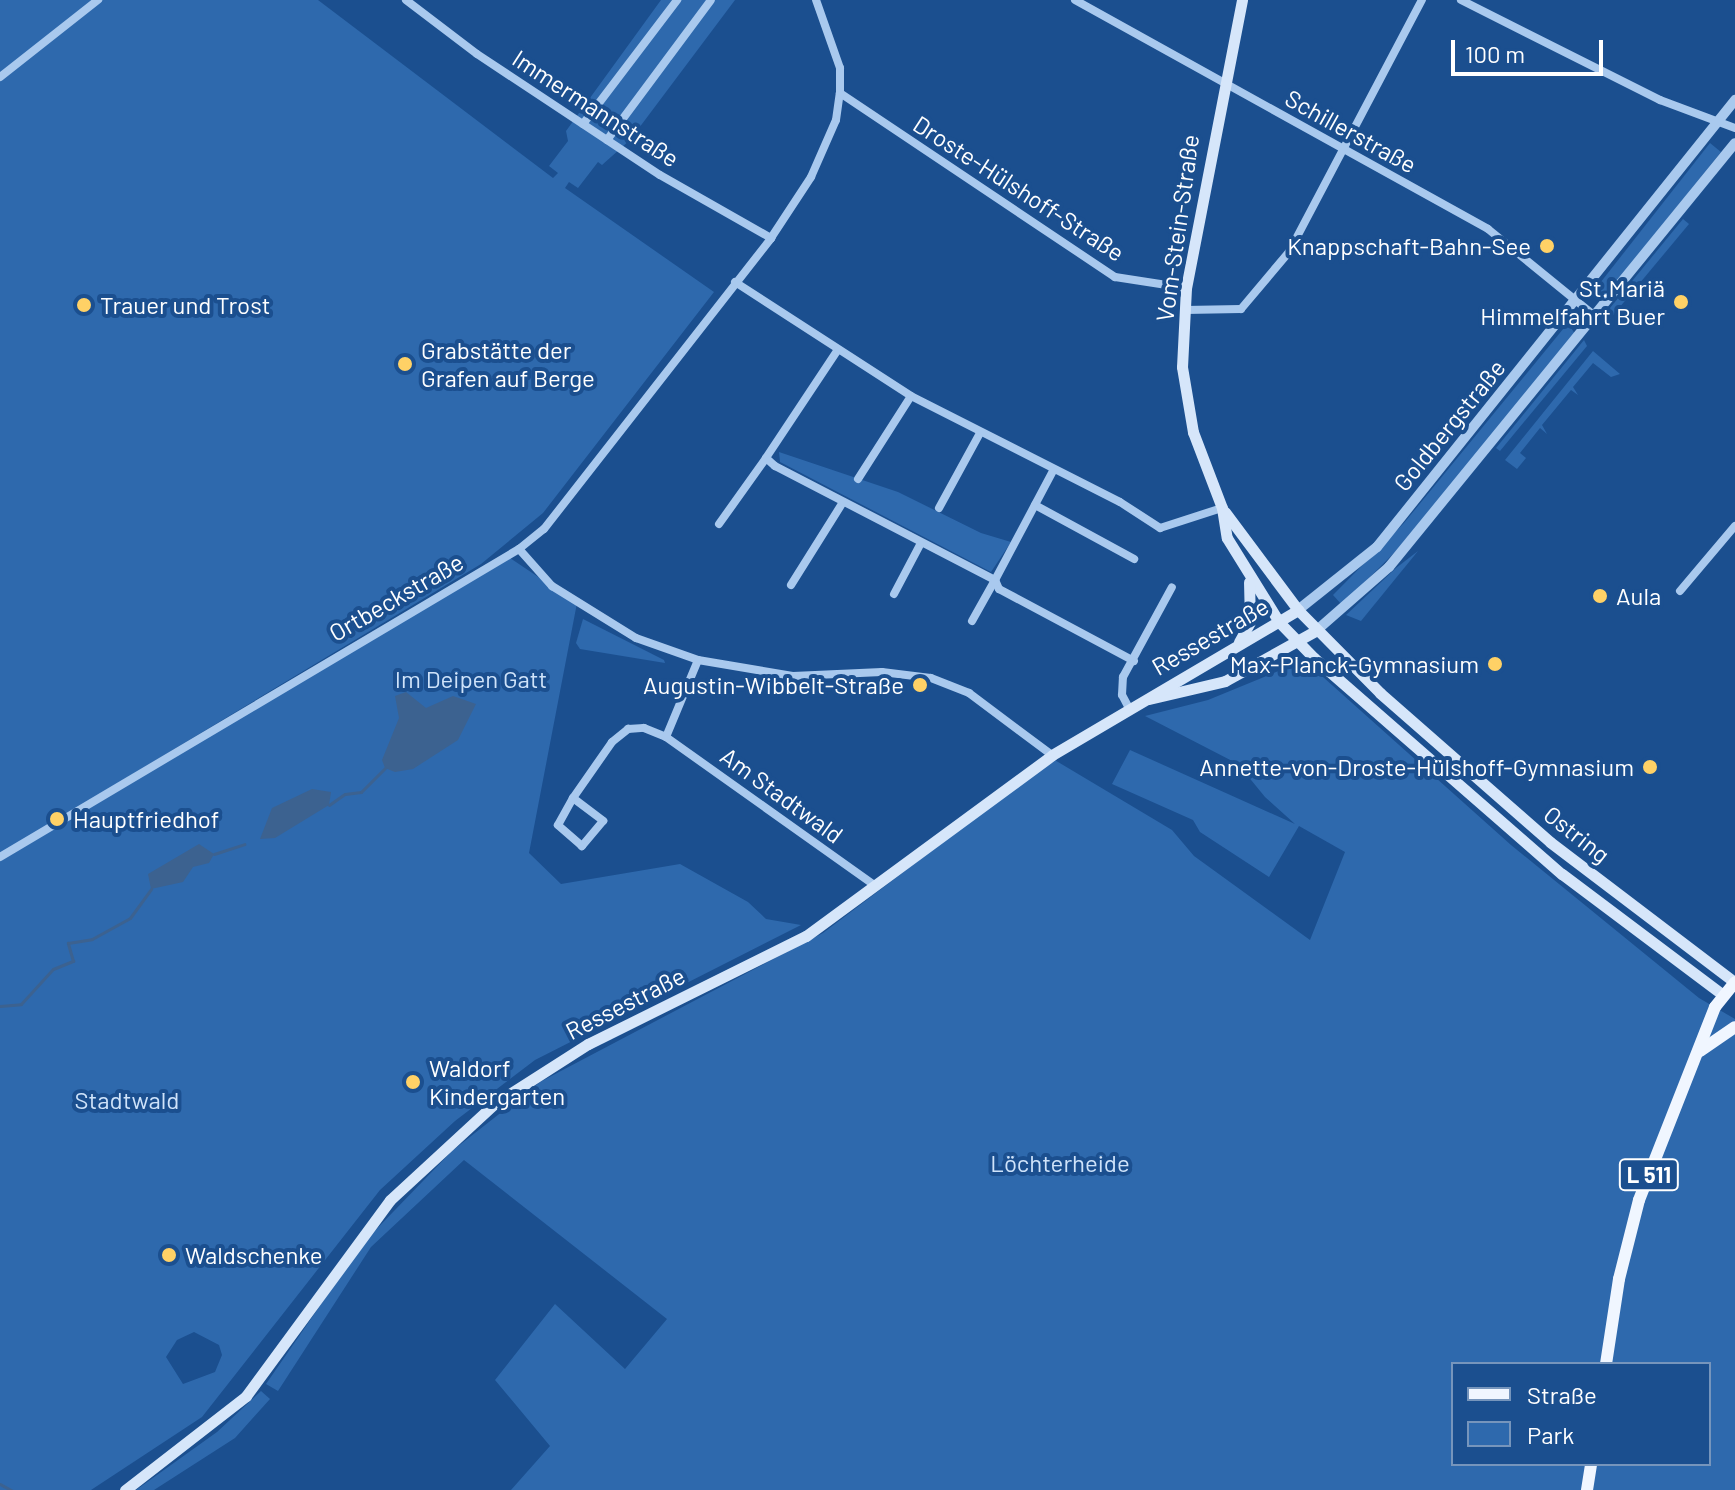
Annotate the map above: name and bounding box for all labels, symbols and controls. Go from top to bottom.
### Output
scale bar [1455,24,1607,74]
text: 100 m [1465,39,1525,68]
street label: Immermannstraße [507,43,685,173]
street label: Schillerstraße [1280,83,1422,179]
street label: Droste-Hülshoff-Straße [908,109,1130,267]
street label: Vom-Stein-Straße [1150,133,1204,323]
place label: Knappschaft-Bahn-See [1287,232,1531,260]
marker: Knappschaft-Bahn-See [1538,237,1556,255]
place label: St.Mariä Himmelfahrt Buer [1480,274,1665,330]
place label: Trauer und Trost [100,291,270,319]
marker: St.Mariä Himmelfahrt Buer [1672,293,1690,311]
marker: Trauer und Trost [75,296,93,314]
place label: Grabstätte der Grafen auf Berge [421,336,595,392]
street label: Goldbergstraße [1387,354,1511,496]
marker: Grabstätte der Grafen auf Berge [396,355,414,373]
street label: Ortbeckstraße [324,547,468,647]
place label: Aula [1616,582,1661,610]
marker: Aula [1591,587,1609,605]
street label: Ressestraße [1147,591,1273,681]
place label: Max-Planck-Gymnasium [1230,650,1479,678]
marker: Max-Planck-Gymnasium [1486,655,1504,673]
park label: Im Deipen Gatt [395,665,547,693]
place label: Augustin-Wibbelt-Straße [643,671,904,699]
marker: Augustin-Wibbelt-Straße [911,676,929,694]
street label: Am Stadtwald [715,741,849,849]
place label: Annette-von-Droste-Hülshoff-Gymnasium [1199,753,1634,781]
marker: Annette-von-Droste-Hülshoff-Gymnasium [1641,758,1659,776]
street label: Ostring [1538,799,1616,869]
place label: Hauptfriedhof [73,805,219,833]
marker: Hauptfriedhof [48,810,66,828]
street label: Ressestraße [561,961,689,1045]
place label: Waldorf Kindergarten [429,1054,565,1110]
marker: Waldorf Kindergarten [404,1073,422,1091]
park label: Stadtwald [75,1086,179,1114]
park label: Löchterheide [990,1149,1130,1177]
road number: L 511 [1617,1157,1681,1193]
place label: Waldschenke [185,1241,323,1269]
marker: Waldschenke [160,1246,178,1264]
legend [1451,1362,1711,1466]
text: Straße [1527,1380,1597,1409]
text: Park [1527,1420,1574,1449]

